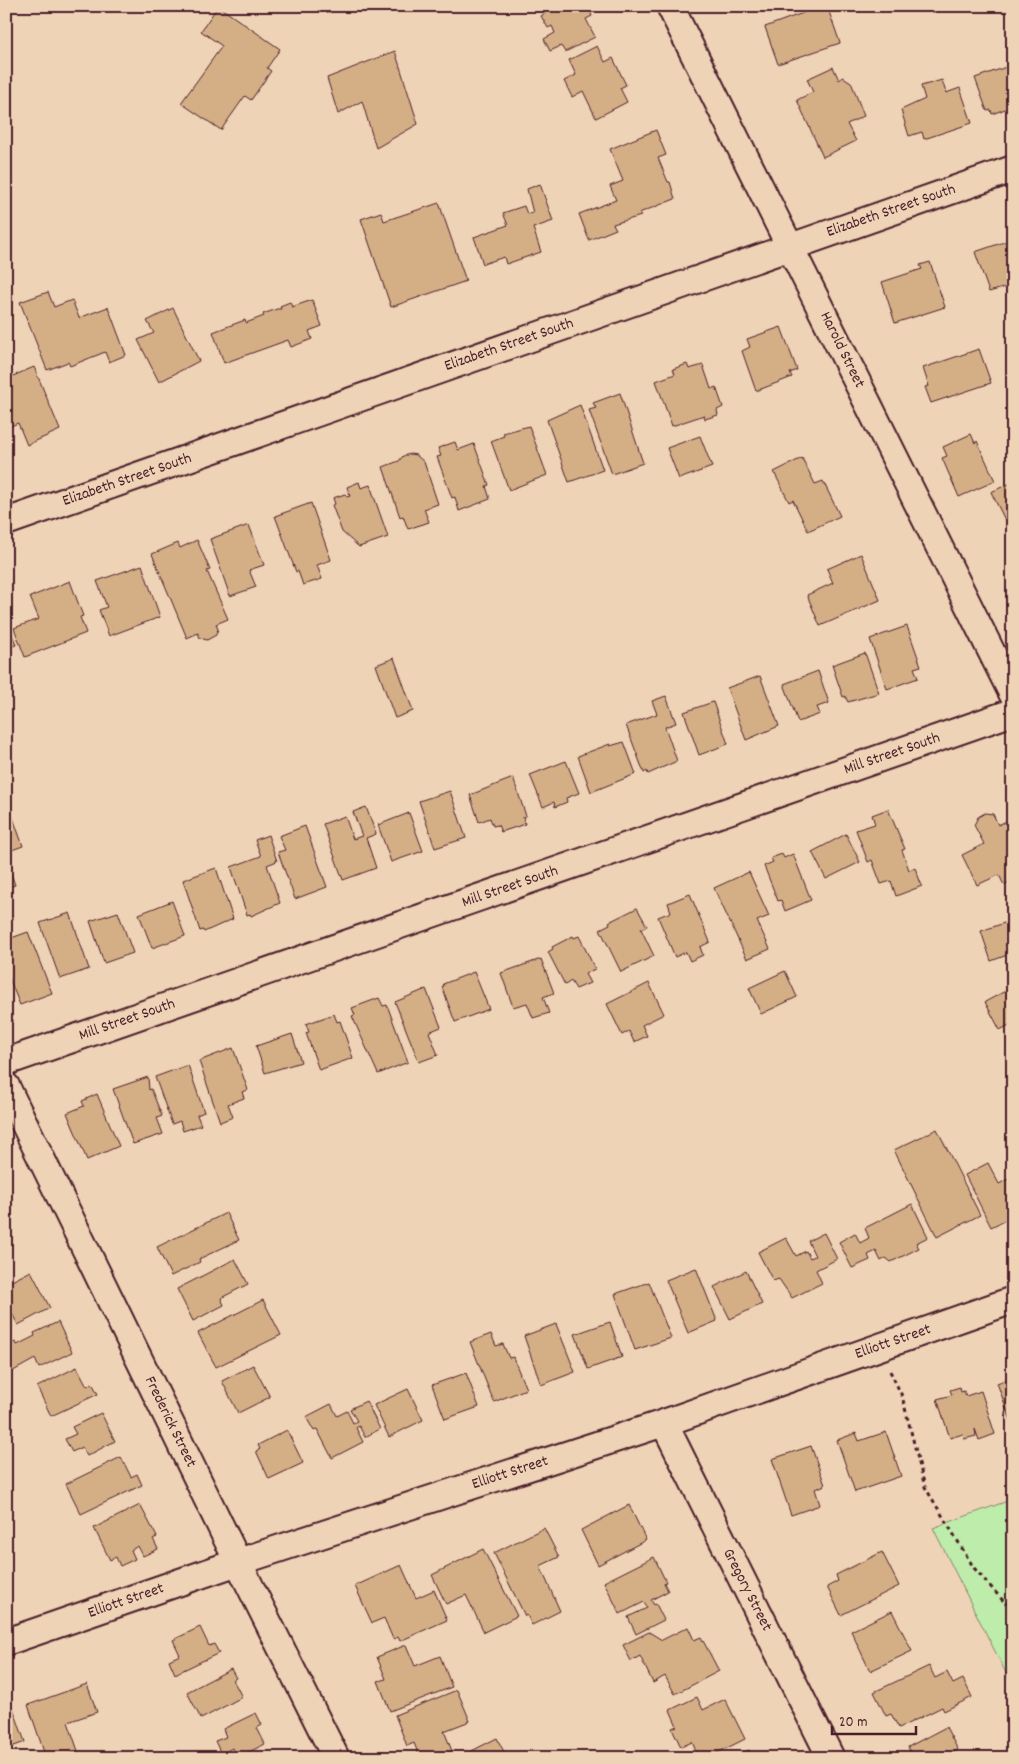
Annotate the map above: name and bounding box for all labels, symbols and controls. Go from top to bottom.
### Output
street label: Elizabeth Street South [823,178,959,244]
street label: Harold Street [814,308,870,392]
street label: Elizabeth Street South [441,312,577,378]
street label: Elizabeth Street South [59,447,195,513]
street label: Mill Street South [841,727,943,781]
street label: Mill Street South [459,860,561,914]
street label: Mill Street South [76,993,178,1047]
street label: Elliott Street [852,1318,934,1366]
street label: Frederick Street [138,1372,202,1472]
street label: Elliott Street [469,1450,551,1496]
street label: Gregory Street [716,1545,778,1635]
street label: Elliott Street [85,1577,167,1625]
scale bar [832,1704,915,1736]
text: 20 m [839,1712,867,1734]

